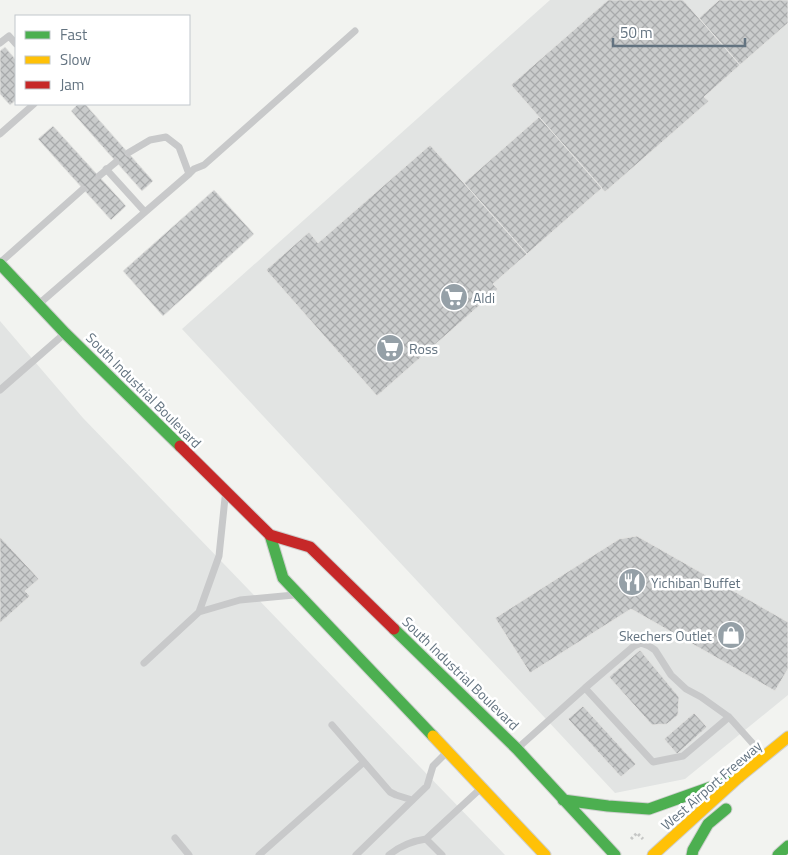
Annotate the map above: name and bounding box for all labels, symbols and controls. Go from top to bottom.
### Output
legend [15,15,190,105]
scale bar [613,15,746,47]
text: 50 m [620,21,653,44]
text: Fast [60,23,88,46]
text: Slow [60,48,91,71]
text: Jam [60,73,84,96]
supermarket icon: Aldi [439,282,469,312]
place label: Aldi [473,287,495,308]
street label: South Industrial Boulevard [82,328,206,452]
supermarket icon: Ross [375,333,405,363]
place label: Ross [409,338,438,359]
restaurant icon: Yichiban Buffet [617,567,647,597]
place label: Yichiban Buffet [651,572,740,593]
street label: South Industrial Boulevard [398,611,524,735]
shop icon: Skechers Outlet [716,620,746,650]
place label: Skechers Outlet [619,625,712,646]
street label: West Airport Freeway [656,735,766,835]

